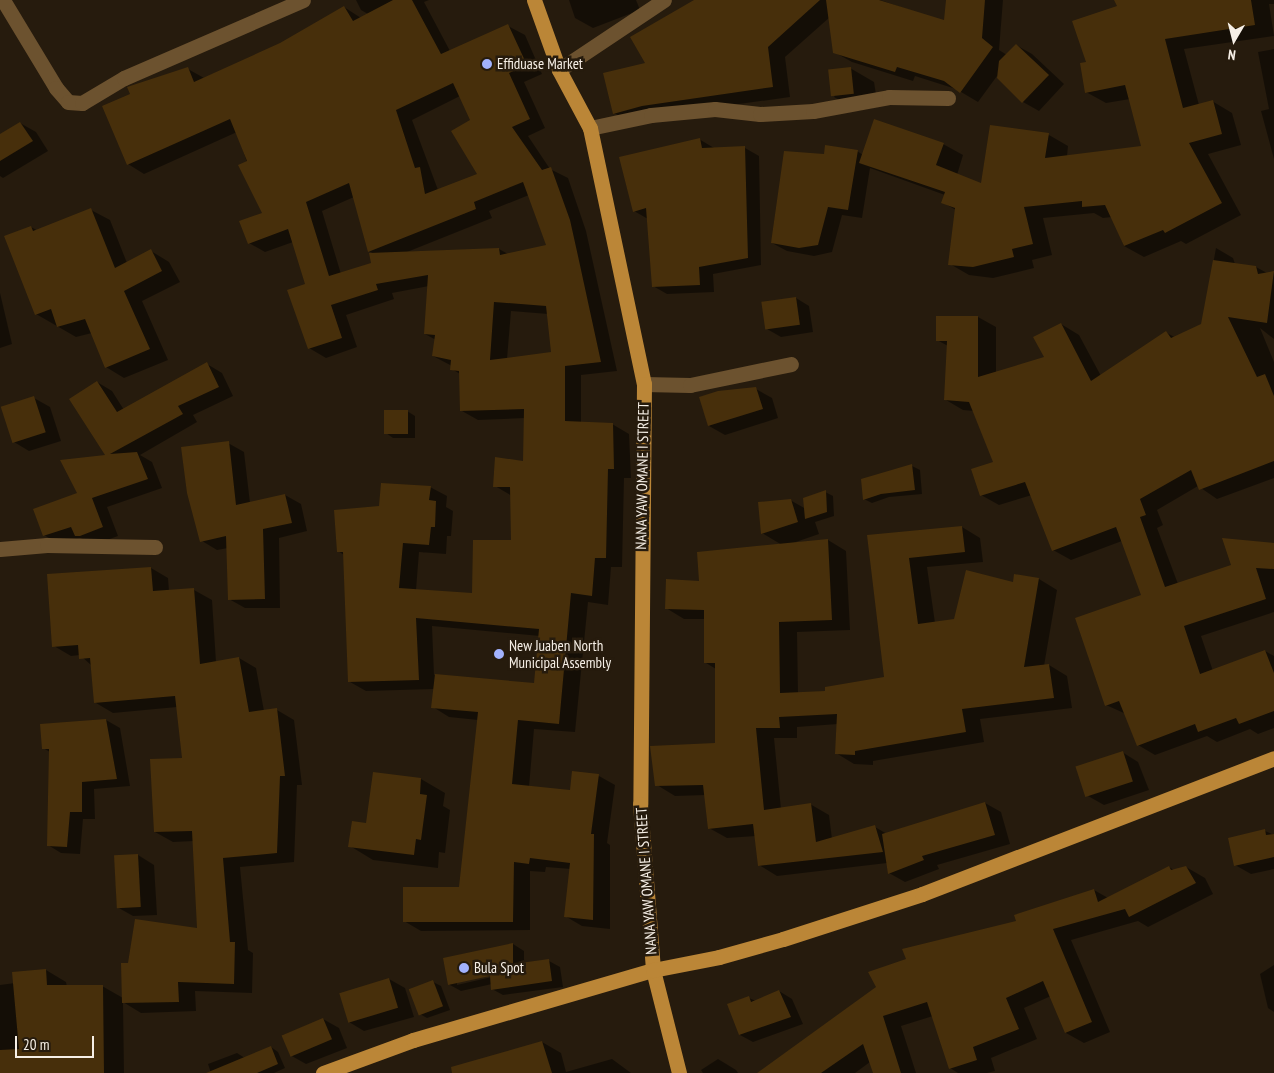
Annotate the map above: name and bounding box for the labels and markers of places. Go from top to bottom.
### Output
place label: Effiduase Market [497,55,583,73]
marker: Effiduase Market [481,58,493,70]
place label: New Juaben North Municipal Assembly [509,636,612,671]
marker: New Juaben North Municipal Assembly [493,648,505,660]
place label: Bula Spot [474,959,524,977]
marker: Bula Spot [458,962,470,974]

